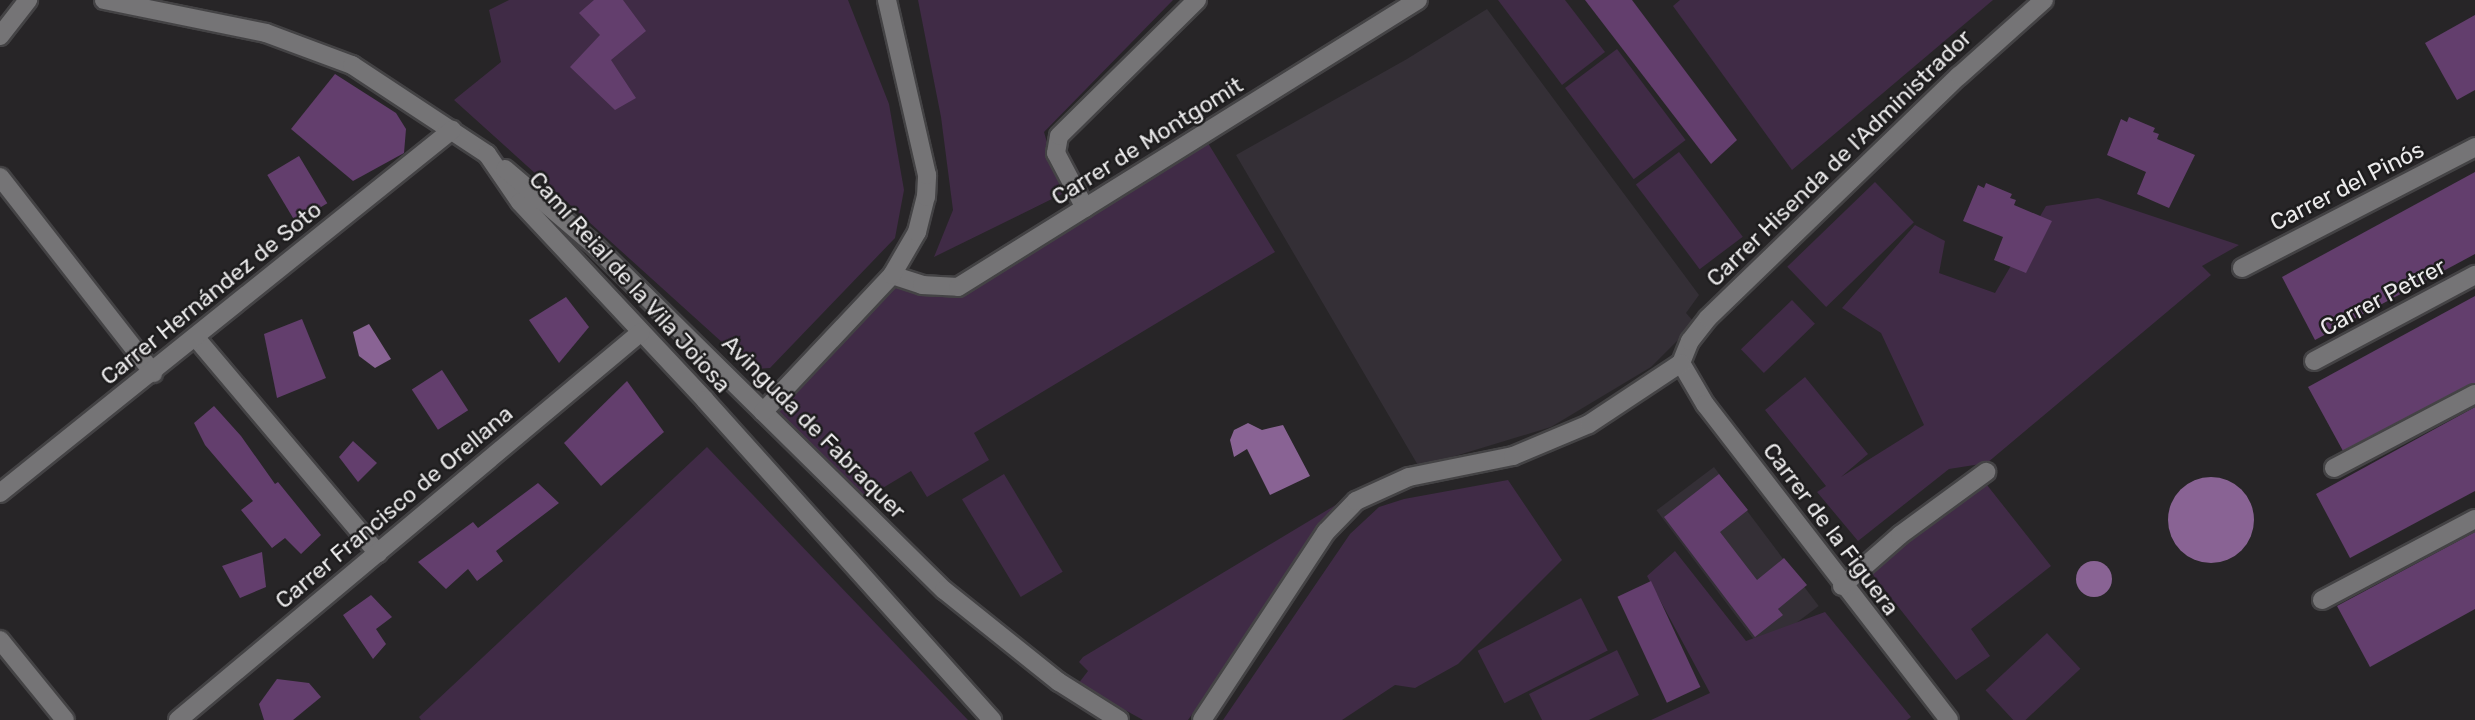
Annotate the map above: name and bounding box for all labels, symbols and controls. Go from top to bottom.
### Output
street label: Carrer Hisenda de l'Administrador [1701,24,1977,292]
street label: Carrer de Montgomit [1046,71,1248,211]
street label: Carrer del Pinós [2265,135,2429,237]
street label: Camí Reial de la Vila Joiosa [523,166,737,398]
street label: Carrer Hernández de Soto [95,195,327,391]
street label: Carrer Petrer [2315,252,2451,342]
street label: Avinguda de Fabraquer [716,329,912,525]
street label: Carrer Francisco de Orellana [269,399,519,615]
street label: Carrer de la Figuera [1757,437,1905,621]

